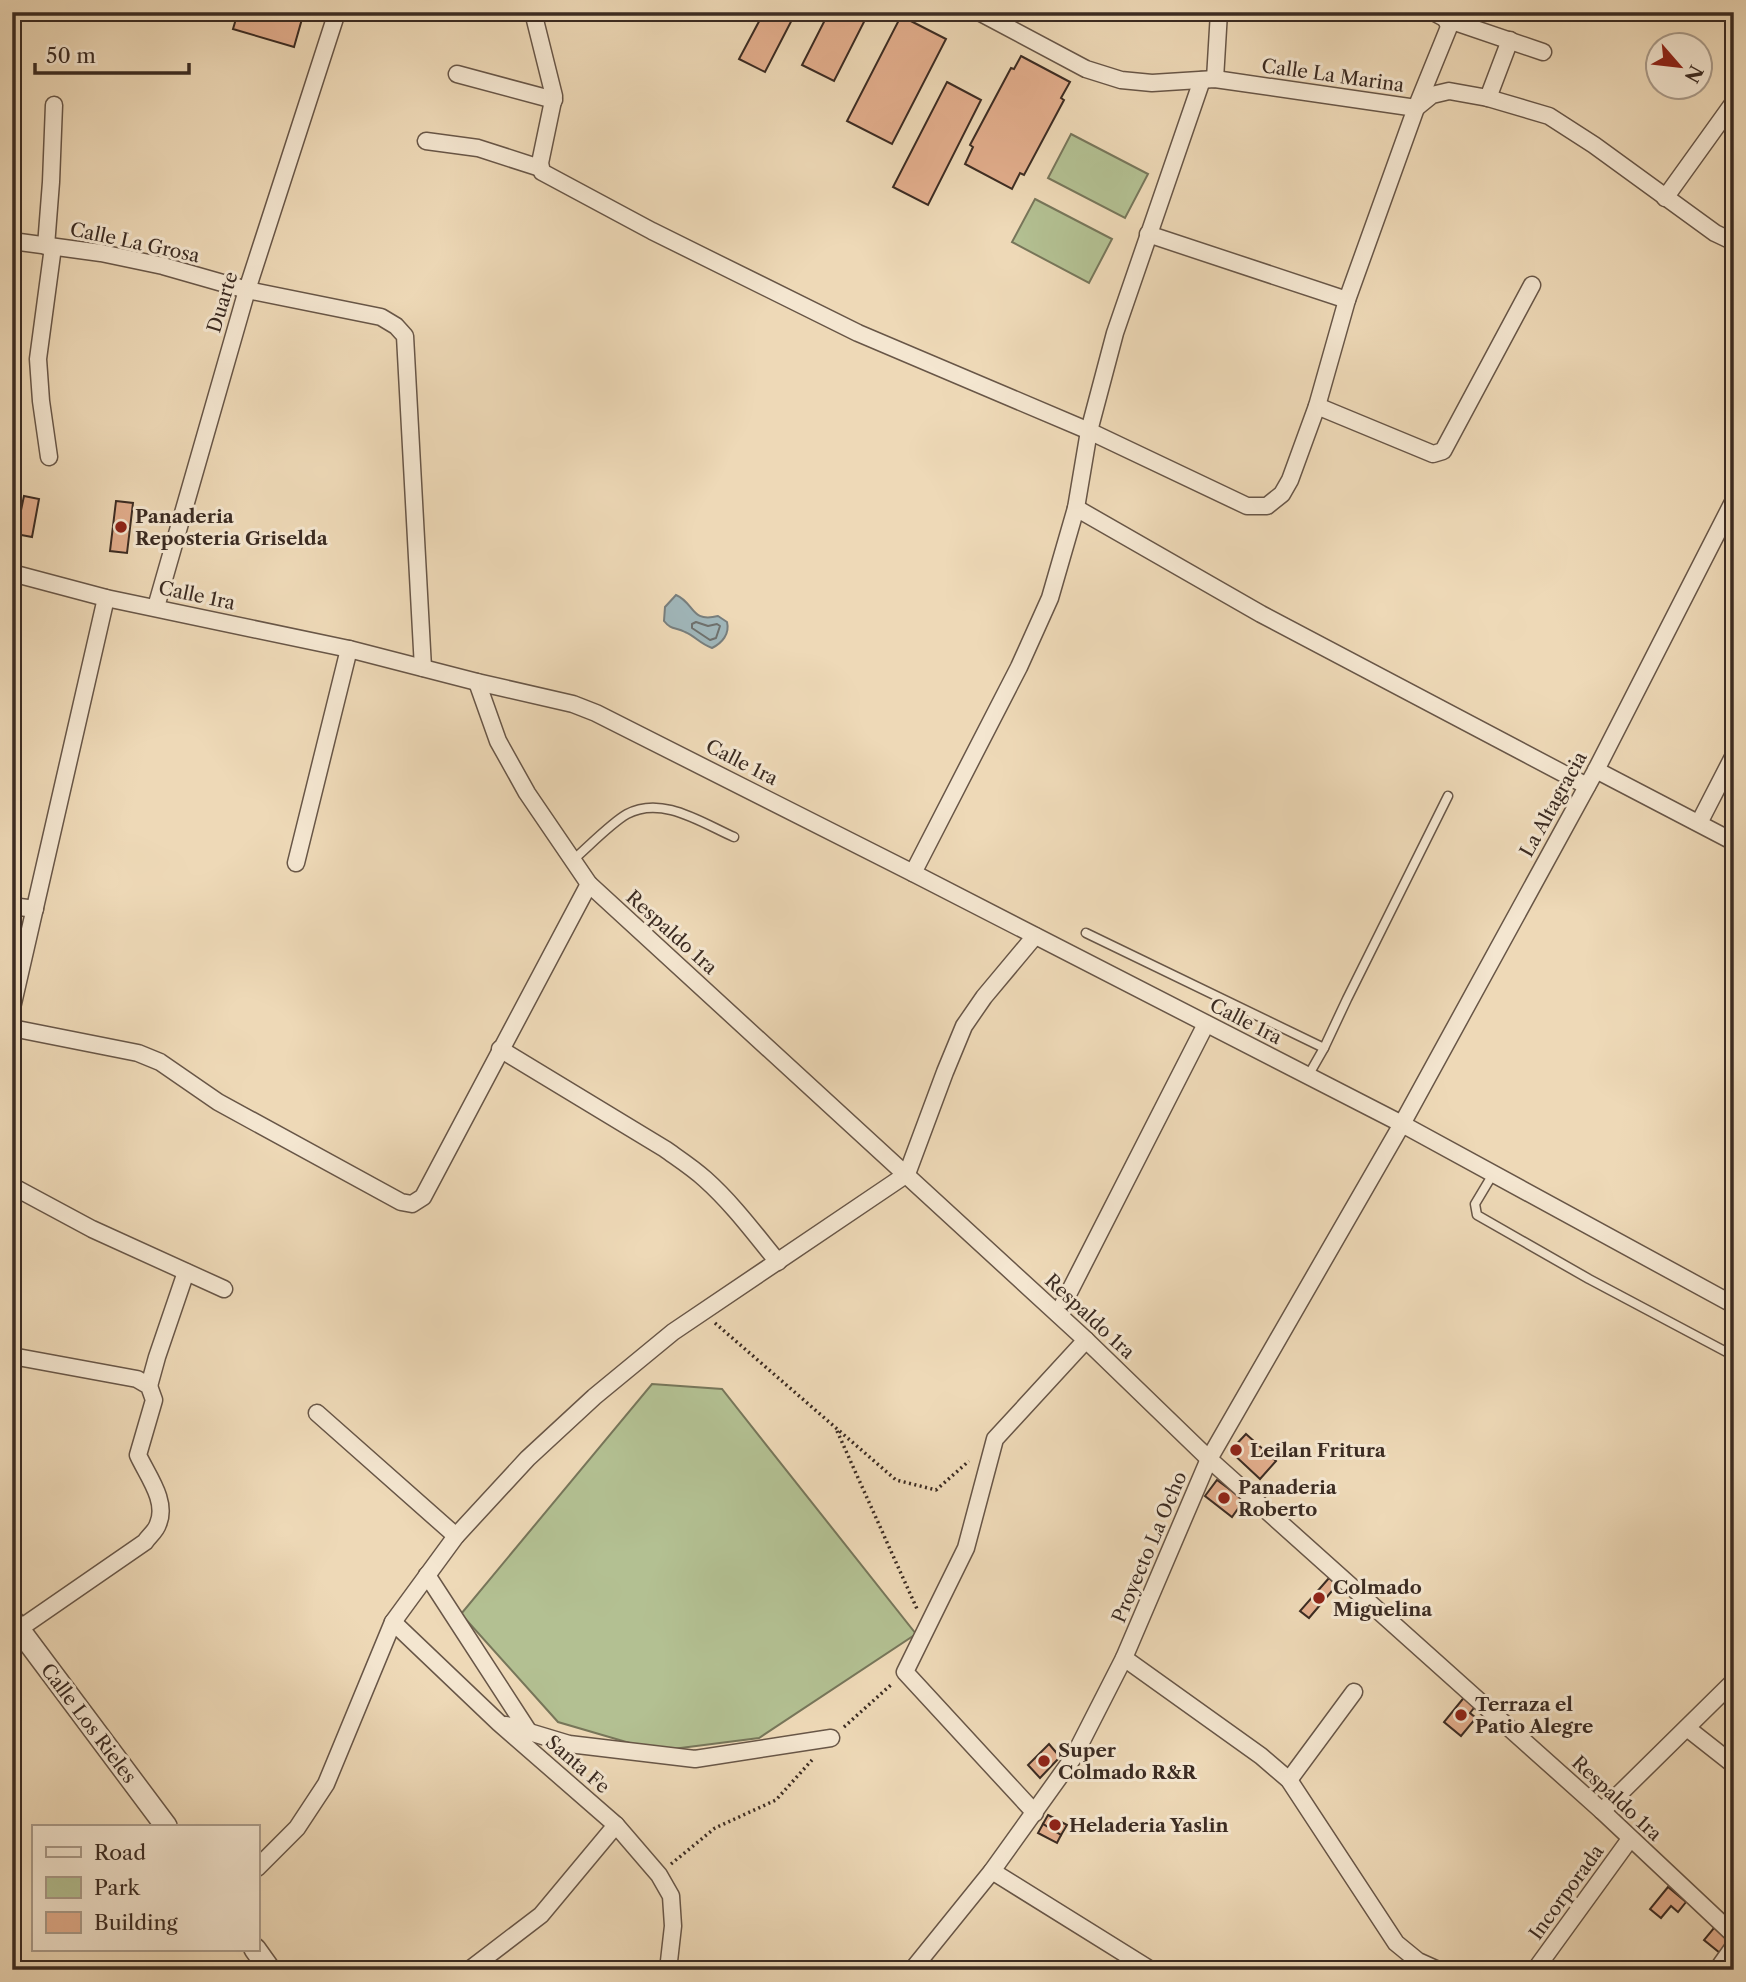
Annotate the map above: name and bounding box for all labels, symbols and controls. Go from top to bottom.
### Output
scale bar [35,32,189,76]
north arrow [1644,32,1714,102]
text: 50 m [46,43,96,68]
street label: Calle La Marina [1260,54,1406,97]
text: N [1680,61,1708,86]
street label: Calle La Grosa [68,218,202,267]
street label: Duarte [202,269,243,335]
place label: Panaderia Reposteria Griselda [135,505,329,550]
marker: Panaderia Reposteria Griselda [113,519,129,535]
street label: Calle 1ra [157,576,237,615]
street label: Calle 1ra [702,735,782,790]
street label: La Altagracia [1515,748,1592,861]
street label: Respaldo 1ra [621,886,722,979]
street label: Calle 1ra [1206,994,1286,1049]
street label: Respaldo 1ra [1040,1269,1139,1364]
place label: Leilan Fritura [1250,1439,1387,1462]
marker: Leilan Fritura [1228,1442,1244,1458]
street label: Proyecto La Ocho [1107,1468,1192,1626]
place label: Panaderia Roberto [1238,1476,1338,1521]
marker: Panaderia Roberto [1216,1490,1232,1506]
place label: Colmado Miguelina [1333,1576,1433,1621]
marker: Colmado Miguelina [1311,1590,1327,1606]
street label: Calle Los Rieles [36,1659,141,1788]
place label: Terraza el Patio Alegre [1475,1693,1593,1738]
marker: Terraza el Patio Alegre [1453,1707,1469,1723]
street label: Santa Fe [541,1730,614,1798]
place label: Super Colmado R&R [1058,1739,1198,1784]
street label: Respaldo 1ra [1567,1751,1666,1846]
marker: Super Colmado R&R [1036,1753,1052,1769]
place label: Heladeria Yaslin [1069,1814,1229,1837]
marker: Heladeria Yaslin [1047,1817,1063,1833]
legend [32,1825,259,1951]
text: Road [94,1840,146,1865]
street label: Incorporada [1524,1840,1608,1944]
text: Park [94,1875,140,1900]
text: Building [94,1910,179,1935]

